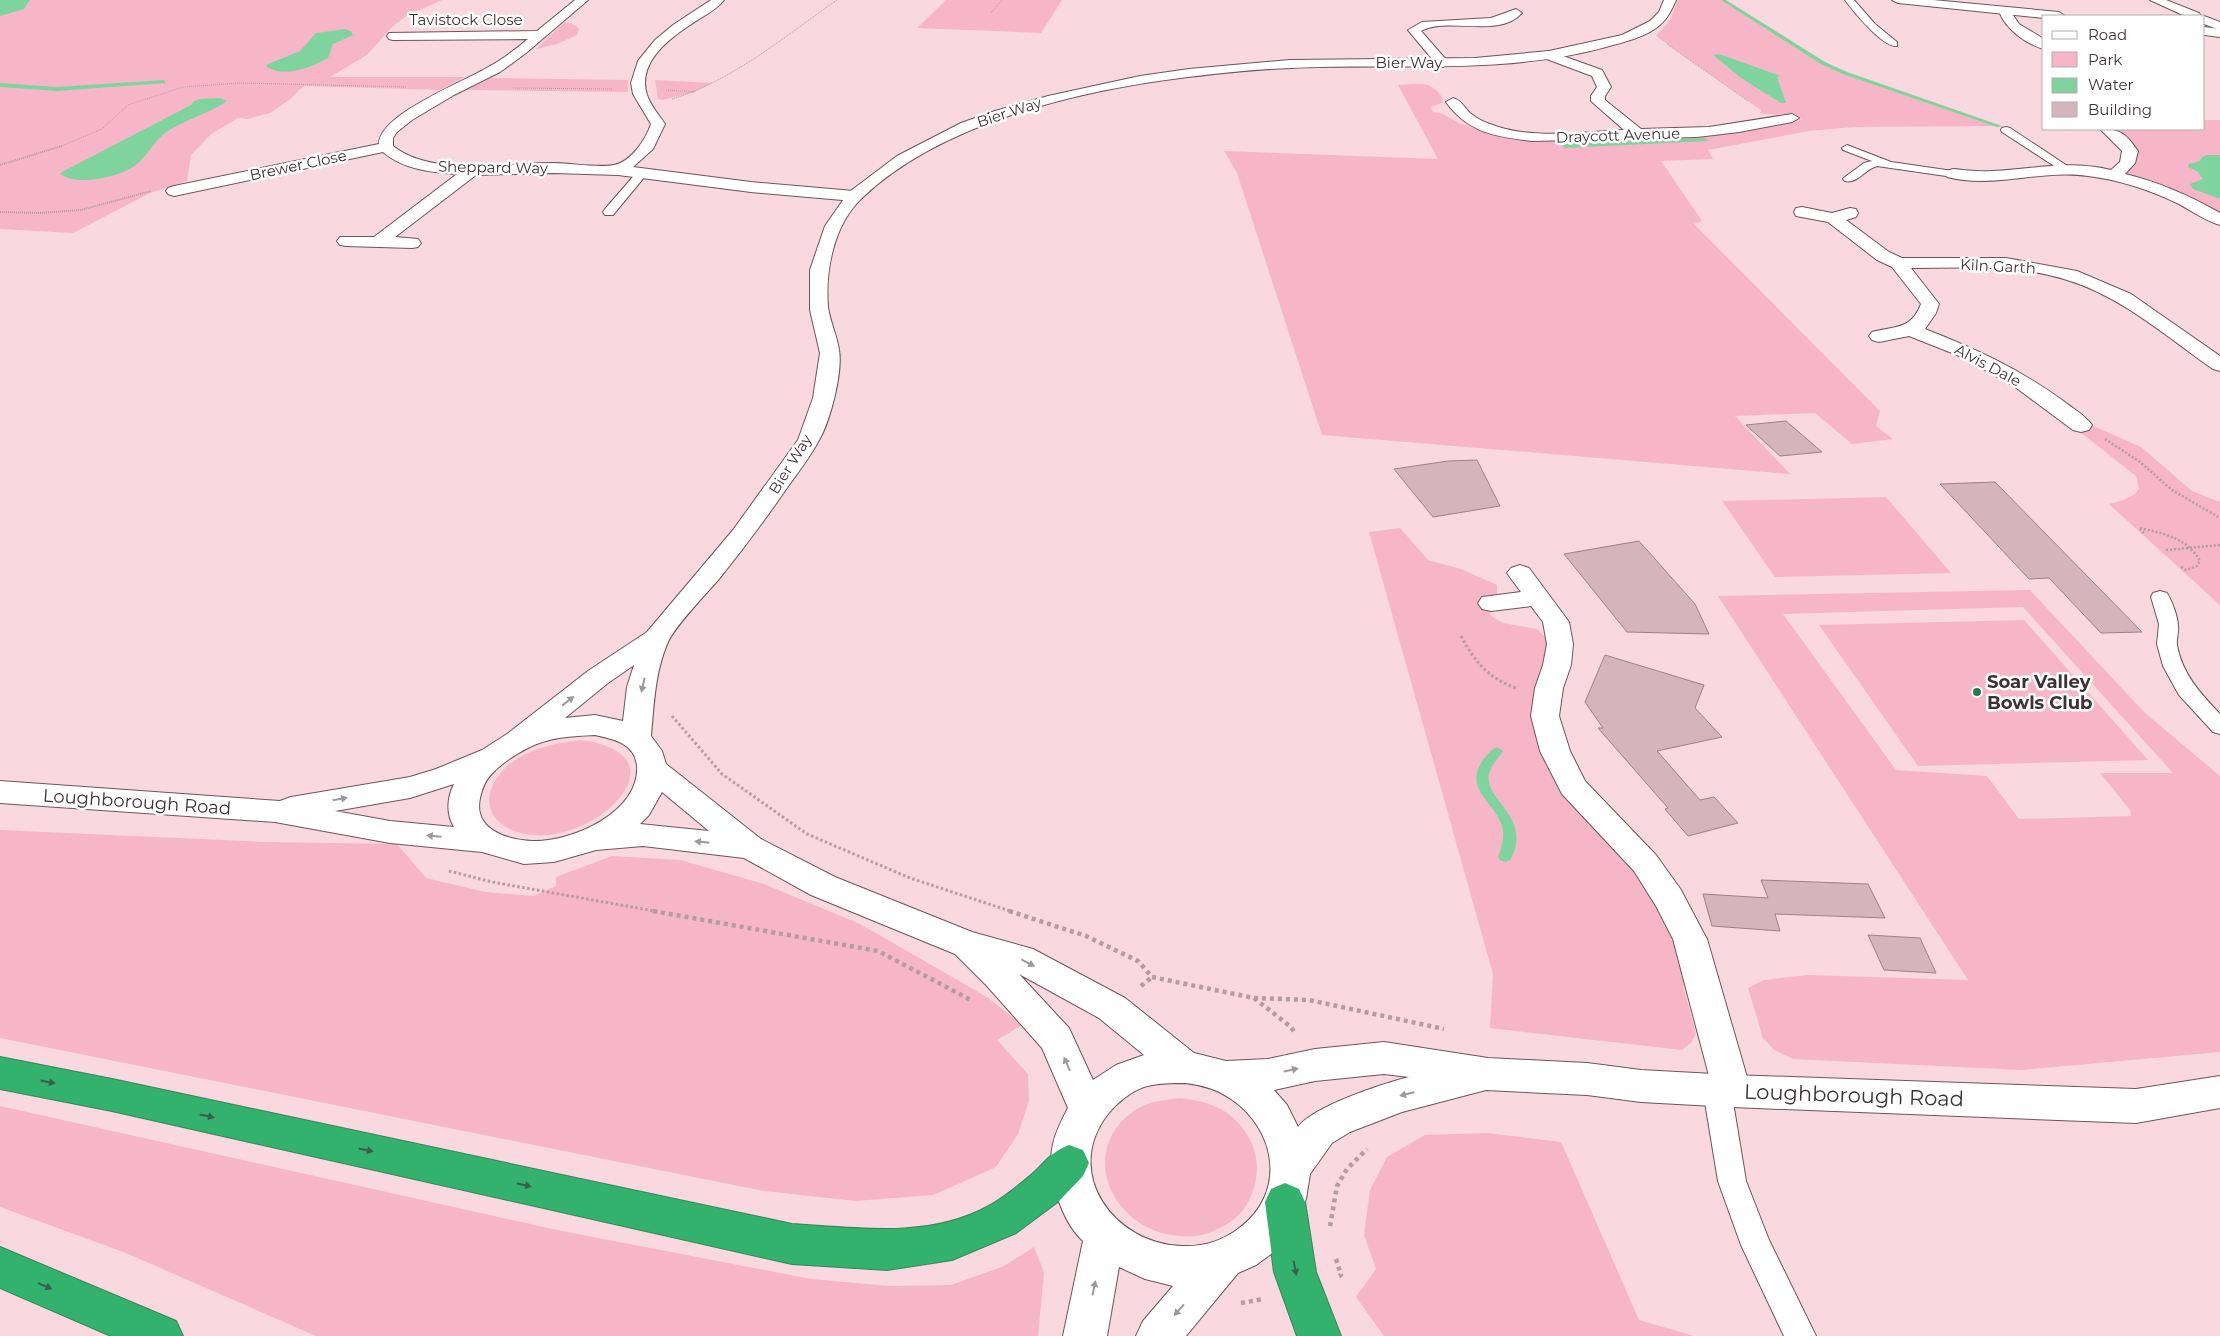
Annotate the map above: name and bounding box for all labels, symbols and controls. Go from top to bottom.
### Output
street label: Tavistock Close [409,10,523,29]
legend [2042,15,2205,130]
text: Road [2088,25,2127,44]
text: Park [2088,50,2122,69]
street label: Bier Way [1376,53,1443,72]
text: Water [2088,75,2134,94]
street label: Bier Way [974,92,1045,131]
text: Building [2088,100,2152,119]
street label: Draycott Avenue [1555,123,1681,147]
street label: Brewer Close [248,145,348,185]
street label: Sheppard Way [438,157,549,177]
street label: Kiln Garth [1960,255,2036,277]
street label: Alvis Dale [1952,340,2024,390]
street label: Bier Way [764,430,816,497]
place label: Soar Valley Bowls Club [1987,671,2092,714]
one-way arrow [639,677,647,692]
marker: Soar Valley Bowls Club [1971,686,1983,698]
one-way arrow [562,695,575,706]
street label: Loughborough Road [42,784,232,820]
one-way arrow [333,795,349,803]
one-way arrow [425,832,441,840]
one-way arrow [693,838,709,846]
one-way arrow [1021,959,1036,967]
one-way arrow [1063,1057,1071,1071]
one-way arrow [1284,1065,1300,1073]
one-way arrow [40,1079,56,1087]
street label: Loughborough Road [1744,1079,1964,1111]
one-way arrow [1399,1090,1414,1098]
one-way arrow [199,1112,215,1120]
one-way arrow [358,1146,373,1154]
one-way arrow [517,1181,532,1189]
one-way arrow [1291,1260,1299,1275]
one-way arrow [1091,1280,1099,1296]
one-way arrow [38,1283,52,1291]
one-way arrow [1174,1304,1185,1316]

